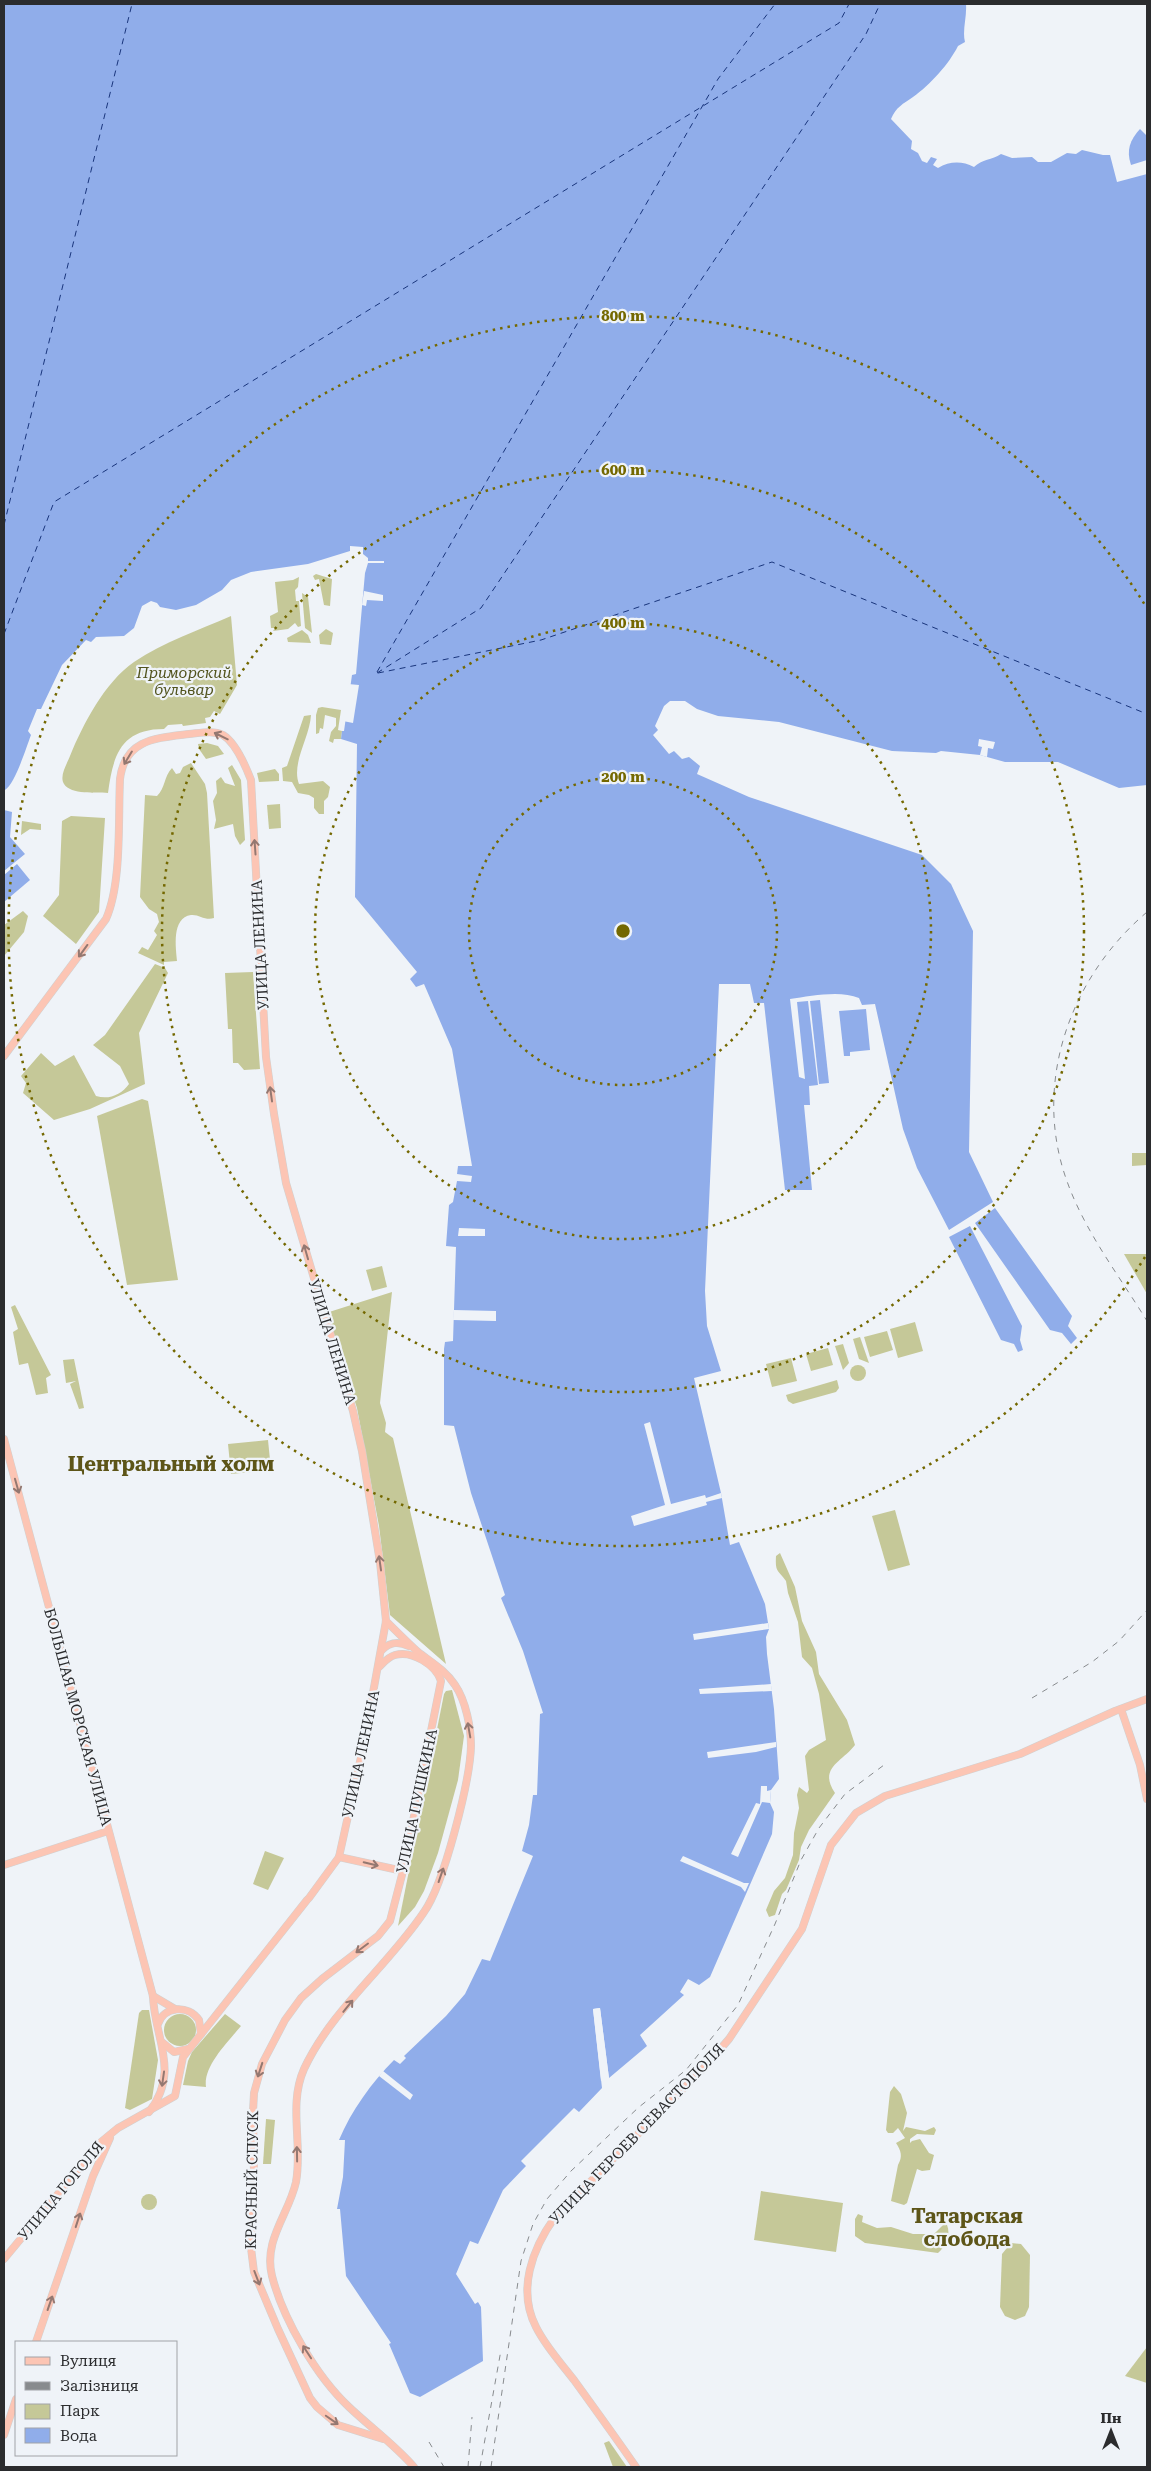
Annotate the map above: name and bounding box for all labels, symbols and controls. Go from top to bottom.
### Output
text: 800 m [601,307,645,325]
text: 600 m [601,461,645,479]
text: 400 m [601,614,645,632]
park label: Приморский бульвар [135,664,232,699]
one-way arrow [214,731,229,741]
one-way arrow [123,751,133,765]
text: 200 m [601,768,645,786]
one-way arrow [250,839,260,855]
street label: УЛИЦА ЛЕНИНА [248,879,272,1011]
centre of rings [614,922,632,940]
one-way arrow [78,944,88,958]
one-way arrow [265,1086,275,1102]
one-way arrow [300,1245,310,1261]
street label: УЛИЦА ЛЕНИНА [304,1277,360,1407]
district label: Центральный холм [68,1452,274,1476]
one-way arrow [12,1477,22,1493]
one-way arrow [374,1556,384,1572]
street label: БОЛЬШАЯ МОРСКАЯ УЛИЦА [40,1606,116,1828]
street label: УЛИЦА ЛЕНИНА [339,1688,383,1820]
one-way arrow [463,1722,473,1738]
street label: УЛИЦА ПУШКИНА [393,1727,441,1875]
one-way arrow [363,1860,379,1869]
one-way arrow [437,1867,447,1883]
one-way arrow [355,1943,369,1953]
one-way arrow [342,2000,353,2013]
street label: УЛИЦА ГЕРОЕВ СЕВАСТОПОЛЯ [546,2040,728,2228]
one-way arrow [255,2062,264,2078]
one-way arrow [157,2070,167,2086]
street label: КРАСНЫЙ СПУСК [242,2110,262,2250]
street label: УЛИЦА ГОГОЛЯ [14,2138,108,2244]
one-way arrow [292,2146,301,2162]
district label: Татарская слобода [911,2204,1023,2251]
one-way arrow [74,2212,84,2228]
one-way arrow [253,2270,262,2285]
one-way arrow [46,2295,55,2311]
legend [15,2341,178,2456]
one-way arrow [302,2345,312,2359]
text: Вулиця [60,2352,116,2370]
text: Залізниця [60,2377,139,2395]
text: Парк [60,2402,100,2420]
north arrow [1086,2406,1136,2456]
text: Пн [1101,2410,1122,2426]
one-way arrow [325,2415,339,2425]
text: Вода [60,2427,97,2445]

